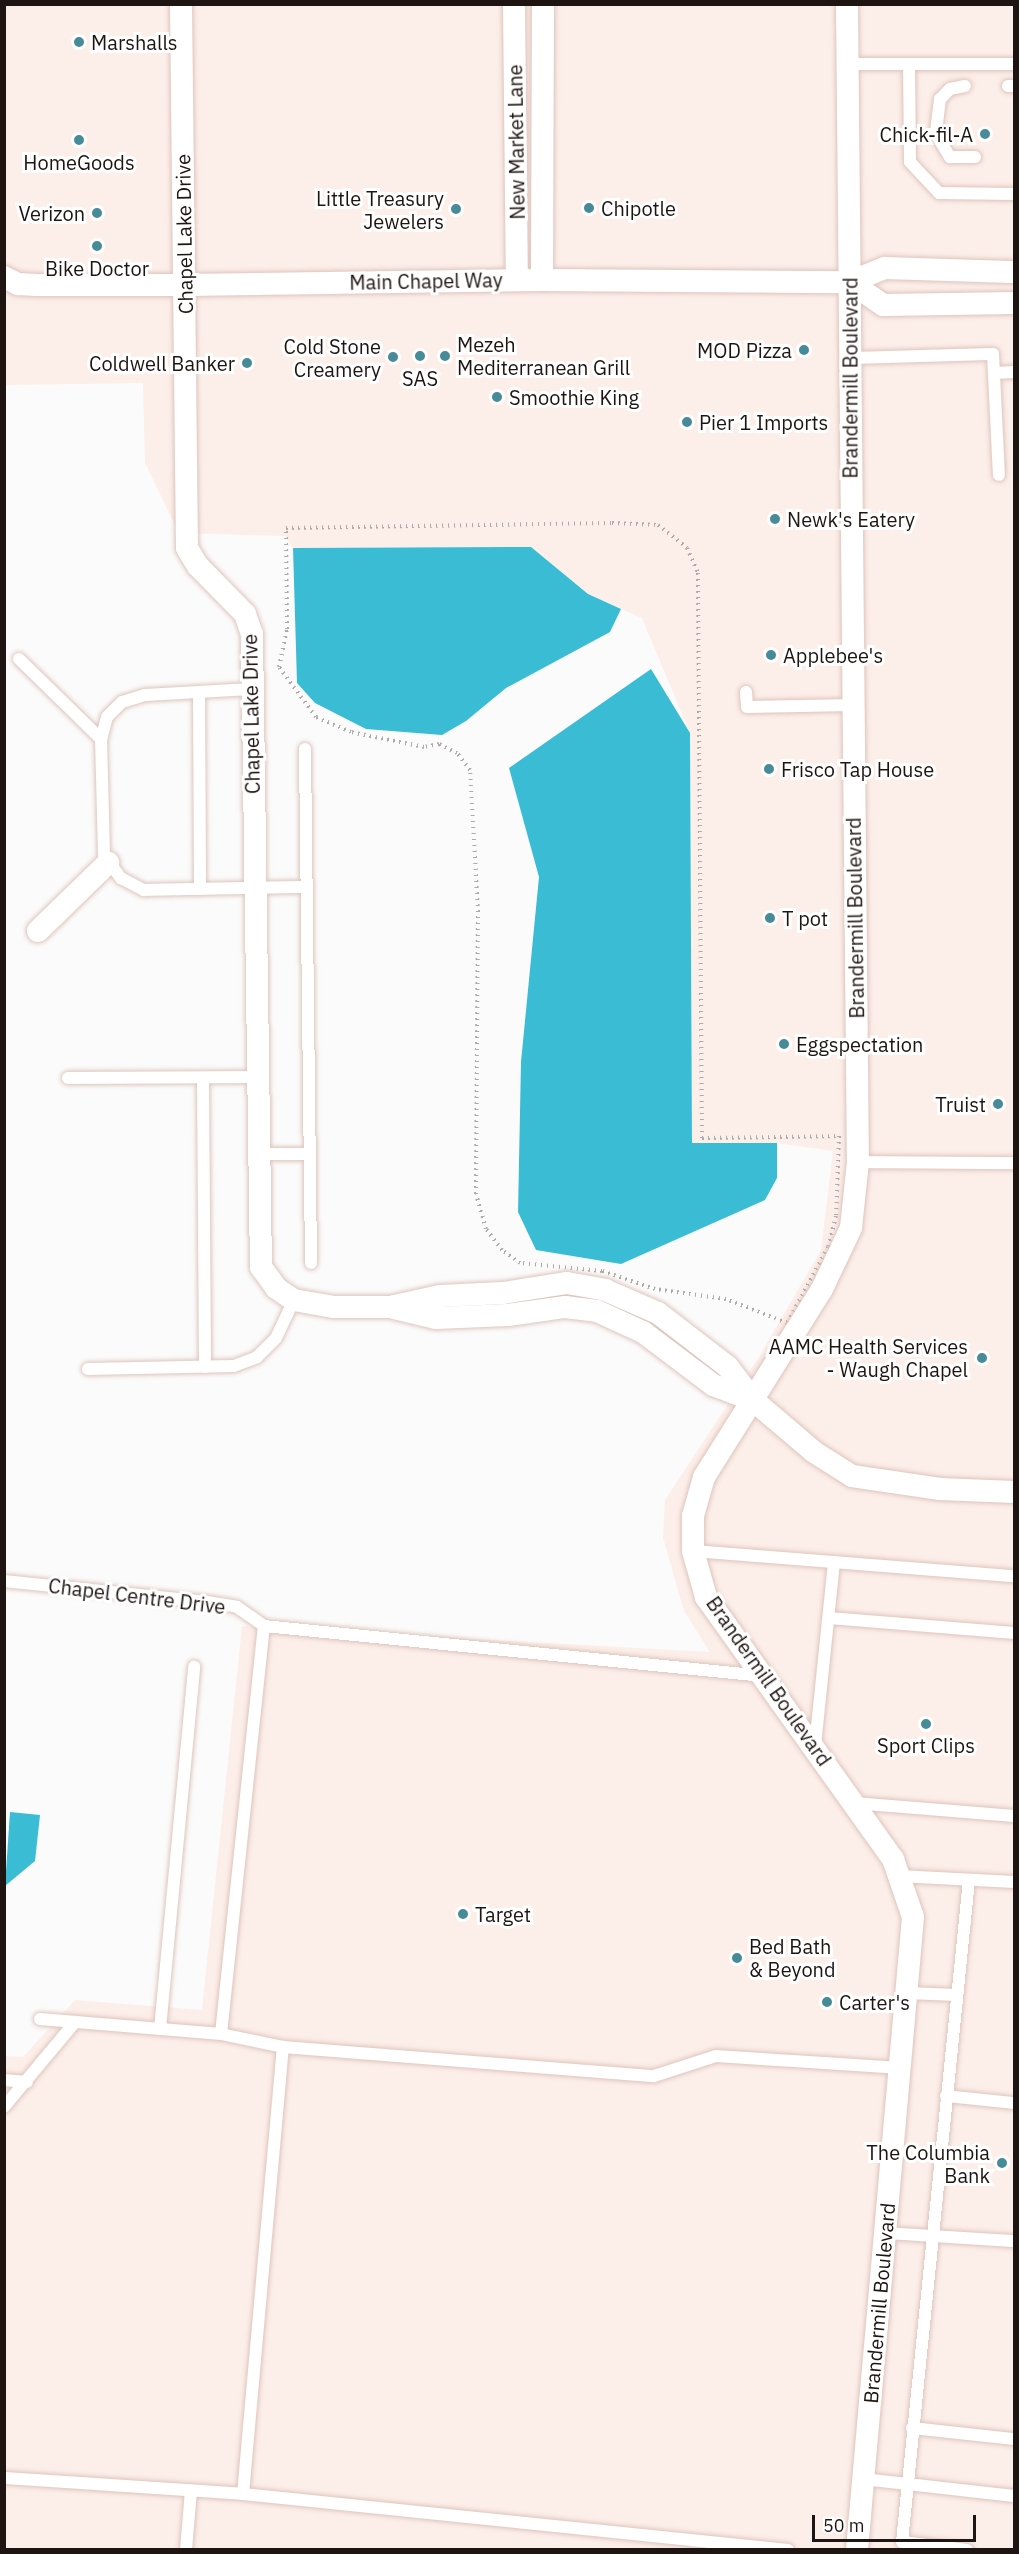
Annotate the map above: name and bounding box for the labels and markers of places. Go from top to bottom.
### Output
place label: Marshalls [91,30,178,54]
marker: Marshalls [72,35,86,49]
place label: Chick-fil-A [880,122,973,146]
marker: Chick-fil-A [978,127,992,141]
marker: HomeGoods [72,133,86,147]
place label: HomeGoods [23,150,135,174]
place label: Little Treasury Jewelers [316,186,444,233]
place label: Chipotle [601,196,676,220]
place label: Verizon [18,201,85,225]
marker: Chipotle [582,201,596,215]
marker: Little Treasury Jewelers [449,202,463,216]
marker: Verizon [90,206,104,220]
marker: Bike Doctor [90,239,104,253]
place label: Bike Doctor [45,256,149,280]
place label: Mezeh Mediterranean Grill [457,332,630,379]
place label: Cold Stone Creamery [284,334,381,381]
place label: MOD Pizza [697,338,792,362]
marker: MOD Pizza [797,343,811,357]
marker: SAS [413,349,427,363]
marker: Mezeh Mediterranean Grill [438,349,452,363]
marker: Cold Stone Creamery [386,350,400,364]
place label: Coldwell Banker [89,351,235,375]
marker: Coldwell Banker [240,356,254,370]
place label: SAS [402,366,438,390]
place label: Smoothie King [509,385,639,409]
marker: Smoothie King [490,390,504,404]
place label: Pier 1 Imports [699,410,828,434]
marker: Pier 1 Imports [680,415,694,429]
place label: Newk's Eatery [787,507,915,531]
marker: Newk's Eatery [768,512,782,526]
place label: Applebee's [783,643,883,667]
marker: Applebee's [764,648,778,662]
place label: Frisco Tap House [781,757,934,781]
marker: Frisco Tap House [762,762,776,776]
place label: T pot [782,906,828,930]
marker: T pot [763,911,777,925]
place label: Eggspectation [796,1032,923,1056]
marker: Eggspectation [777,1037,791,1051]
place label: Truist [935,1092,986,1116]
marker: Truist [991,1097,1005,1111]
place label: AAMC Health Services - Waugh Chapel [769,1334,968,1381]
marker: AAMC Health Services - Waugh Chapel [973,1349,991,1367]
marker: Sport Clips [919,1717,933,1731]
place label: Sport Clips [877,1733,975,1757]
place label: Target [475,1902,531,1926]
marker: Target [456,1907,470,1921]
place label: Bed Bath & Beyond [749,1934,836,1981]
marker: Bed Bath & Beyond [730,1951,744,1965]
place label: Carter's [839,1990,910,2014]
marker: Carter's [820,1995,834,2009]
place label: The Columbia Bank [866,2140,990,2187]
marker: The Columbia Bank [995,2156,1009,2170]

